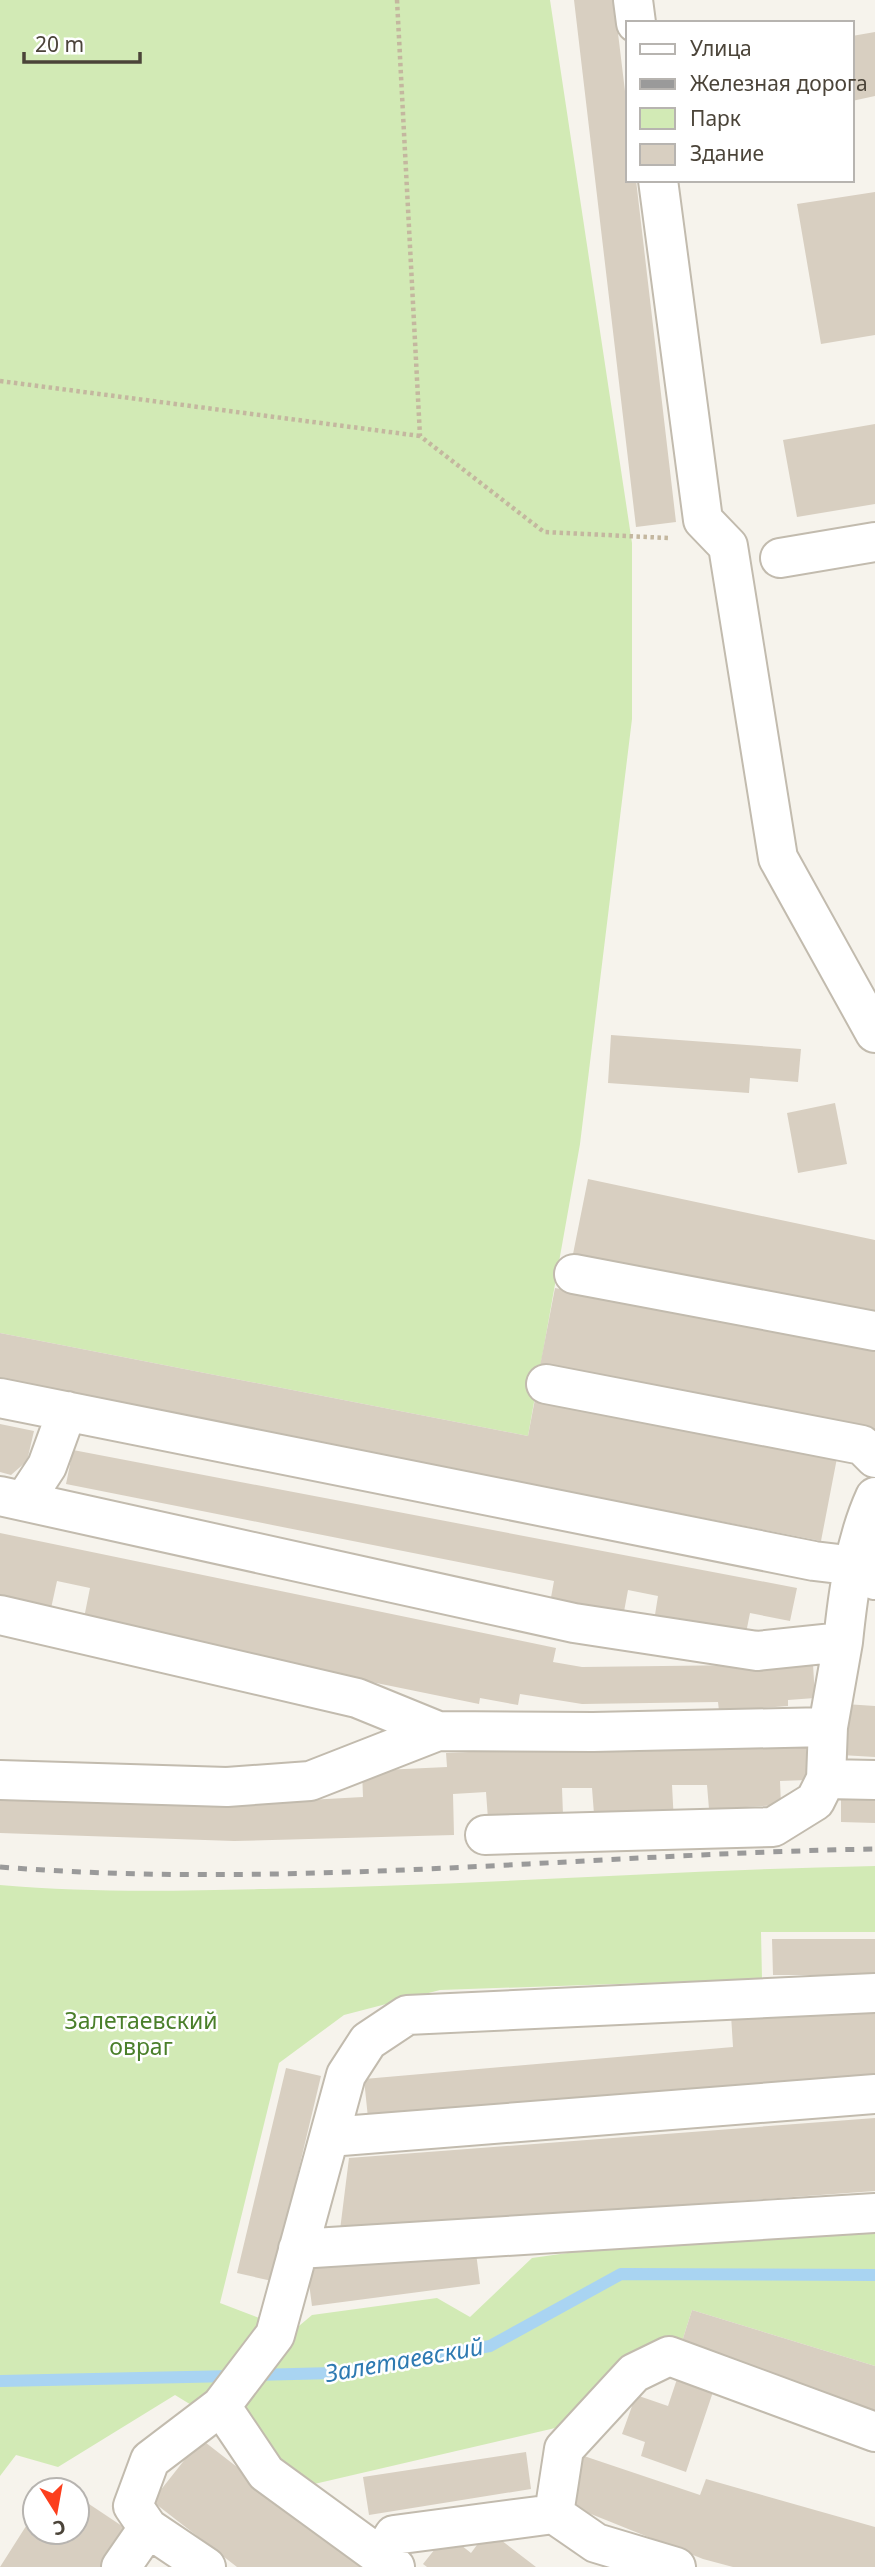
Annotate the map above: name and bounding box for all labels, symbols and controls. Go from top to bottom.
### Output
scale bar [24,21,140,65]
legend [626,21,854,182]
text: 20 m [35,30,84,58]
text: Улица [690,34,752,62]
text: Железная дорога [690,69,868,97]
text: Парк [690,104,741,132]
text: Здание [690,139,764,167]
park label: Залетаевский овраг [64,2004,218,2062]
water label: Залетаевский [321,2329,486,2389]
north arrow [21,2476,91,2546]
text: С [51,2514,68,2542]

